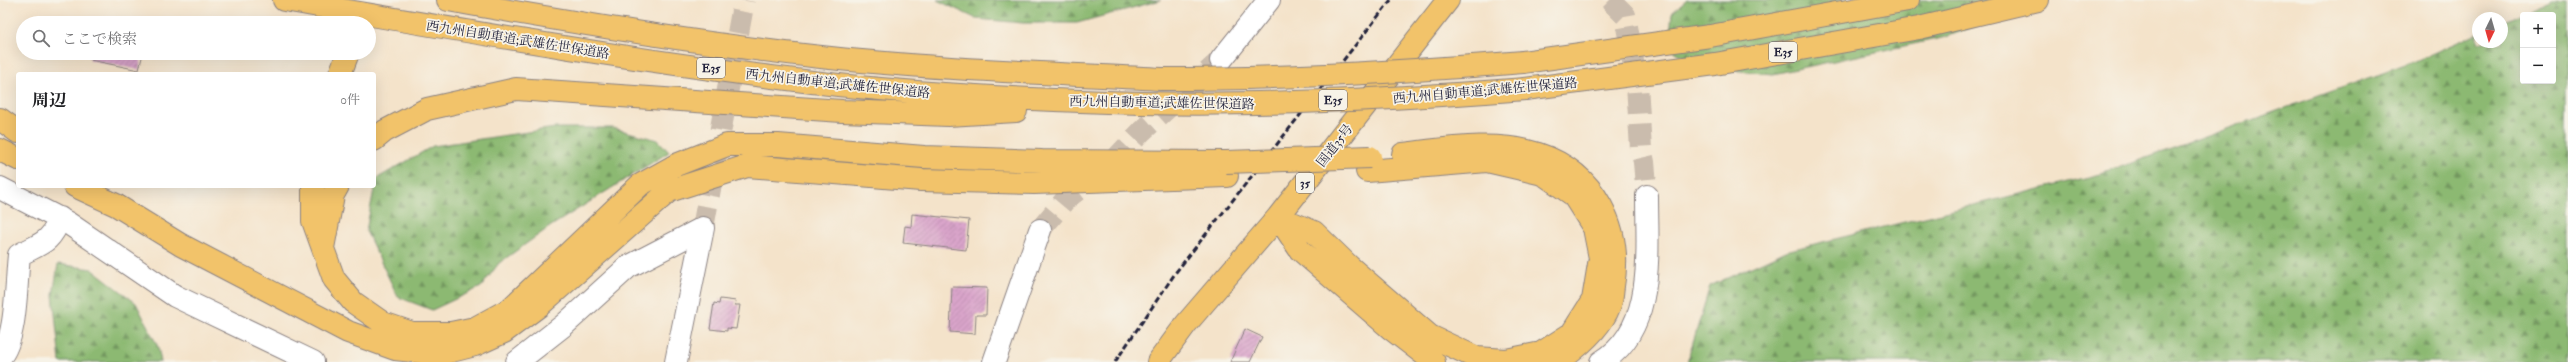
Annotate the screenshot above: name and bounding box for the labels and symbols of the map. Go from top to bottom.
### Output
north arrow [2472,12,2508,48]
street label: 西九州自動車道;武雄佐世保道路 [425,18,611,62]
road number: E35 [1769,42,1797,62]
road number: E35 [697,58,725,78]
street label: 西九州自動車道;武雄佐世保道路 [745,66,931,102]
street label: 西九州自動車道;武雄佐世保道路 [1392,75,1578,107]
road number: E35 [1319,90,1347,110]
street label: 西九州自動車道;武雄佐世保道路 [1069,93,1255,113]
street label: 国道35号 [1313,121,1356,170]
road number: 35 [1296,173,1314,193]

